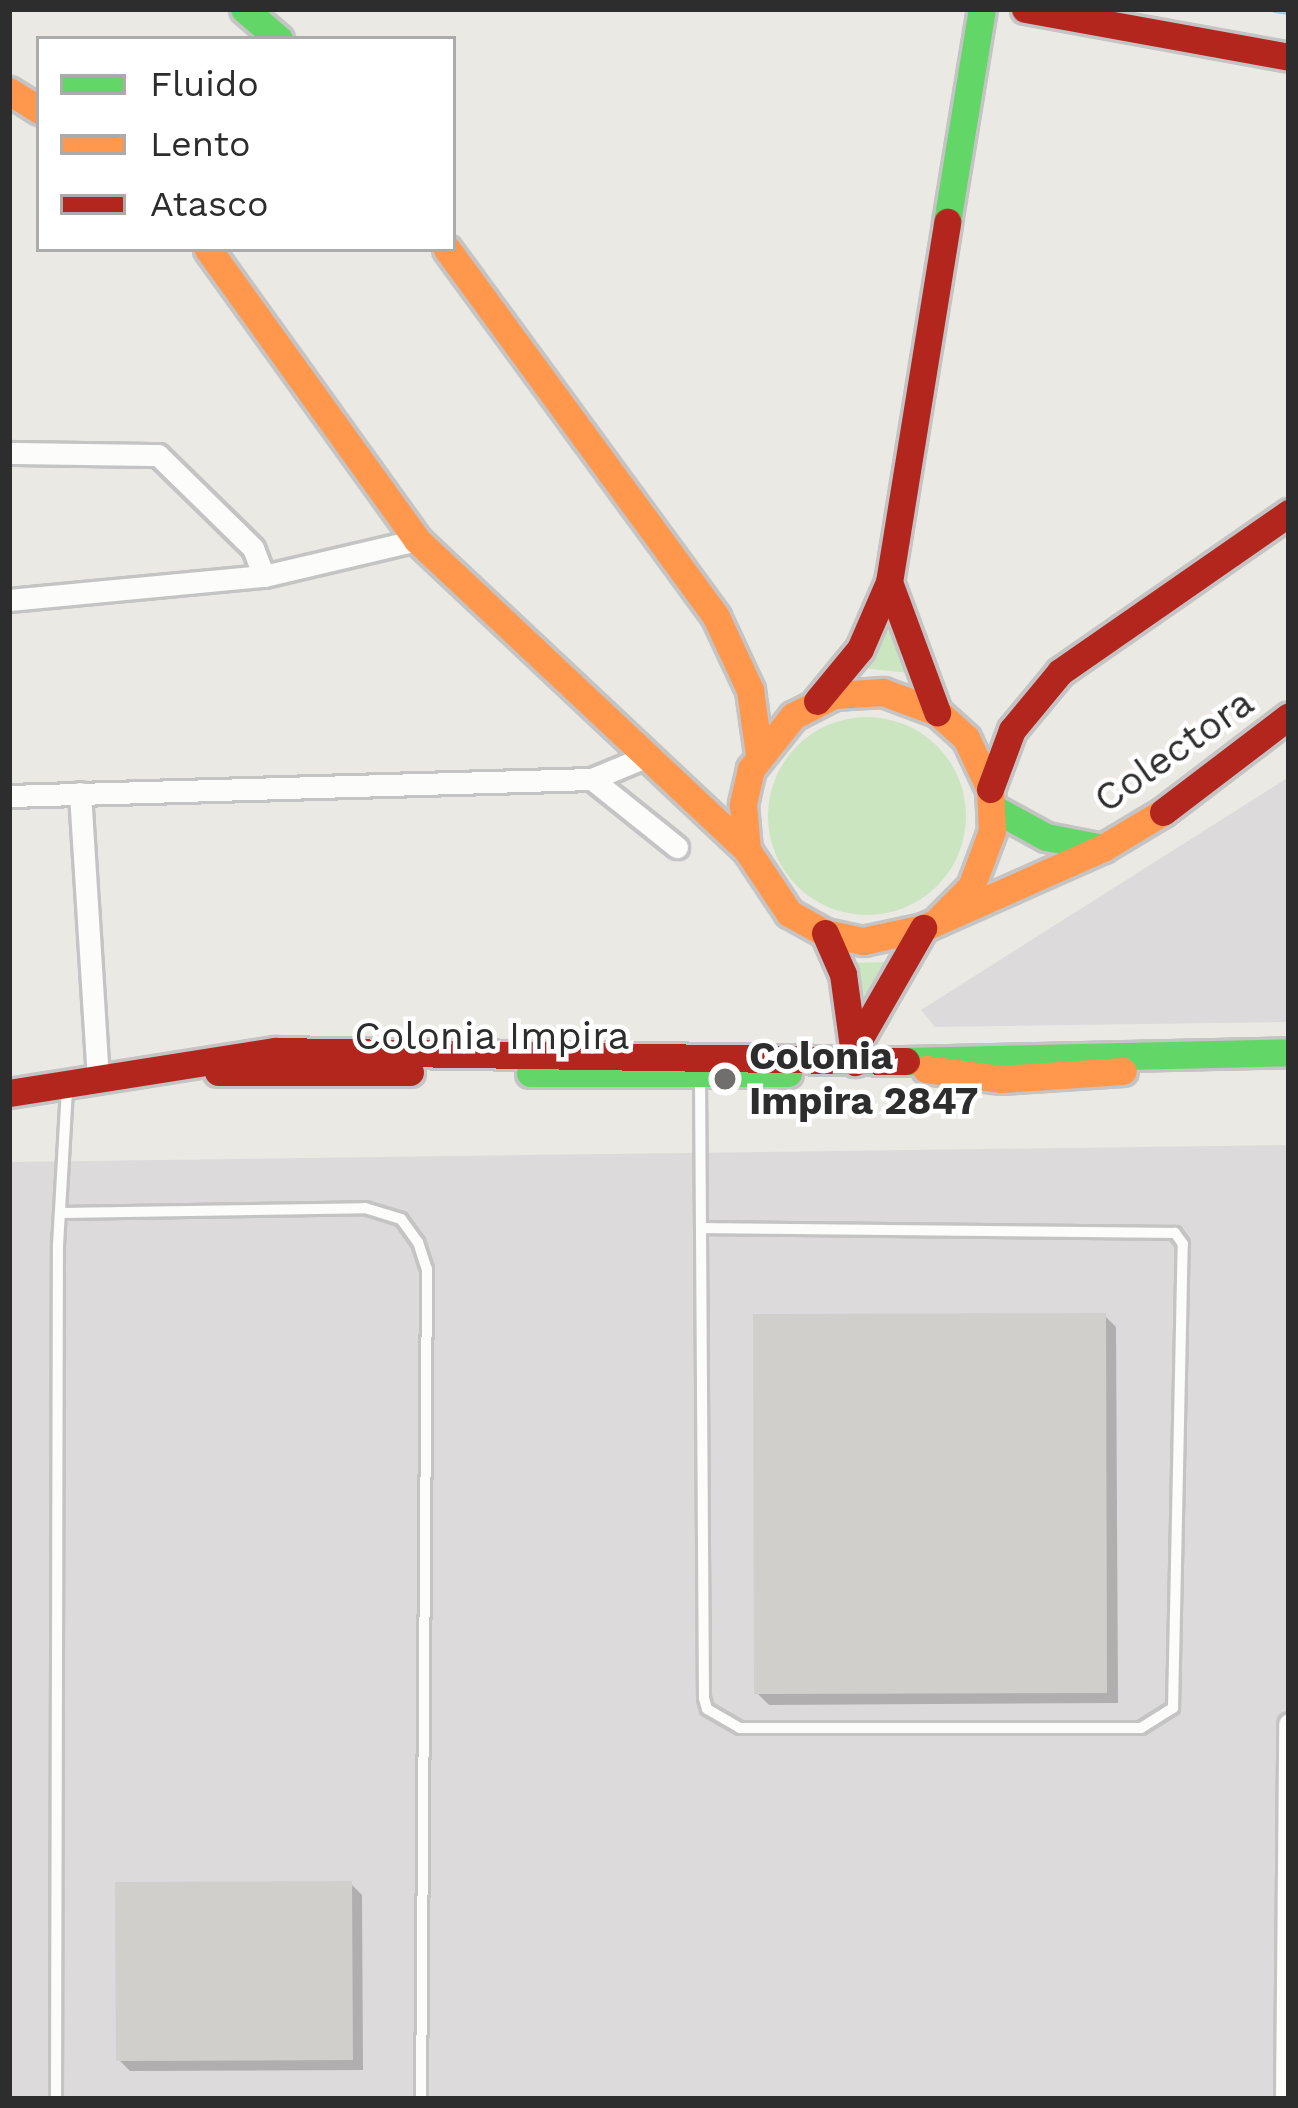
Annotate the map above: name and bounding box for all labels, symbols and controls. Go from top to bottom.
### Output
legend [36,36,456,252]
text: Fluido [150,63,259,105]
text: Lento [150,123,250,165]
text: Atasco [150,183,269,225]
street label: Colectora [1085,679,1263,823]
street label: Colonia Impira [354,1013,630,1059]
place label: Colonia Impira 2847 [749,1034,979,1125]
marker: Colonia Impira 2847 [712,1066,738,1092]

